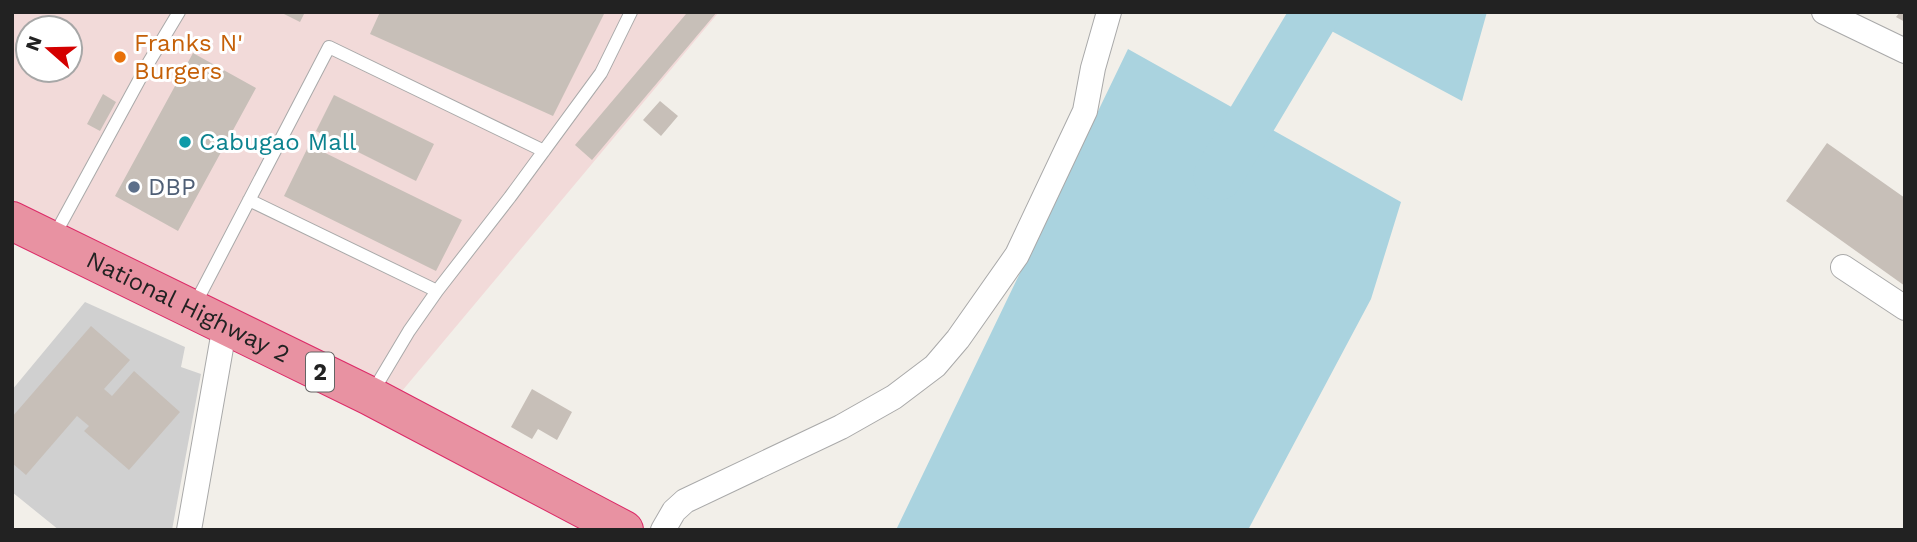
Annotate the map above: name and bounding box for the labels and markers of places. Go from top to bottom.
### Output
place label: Franks N' Burgers [134,29,243,85]
marker: Franks N' Burgers [112,49,128,65]
place label: Cabugao Mall [199,128,357,156]
marker: Cabugao Mall [177,134,193,150]
place label: DBP [148,173,196,201]
marker: DBP [126,179,142,195]

